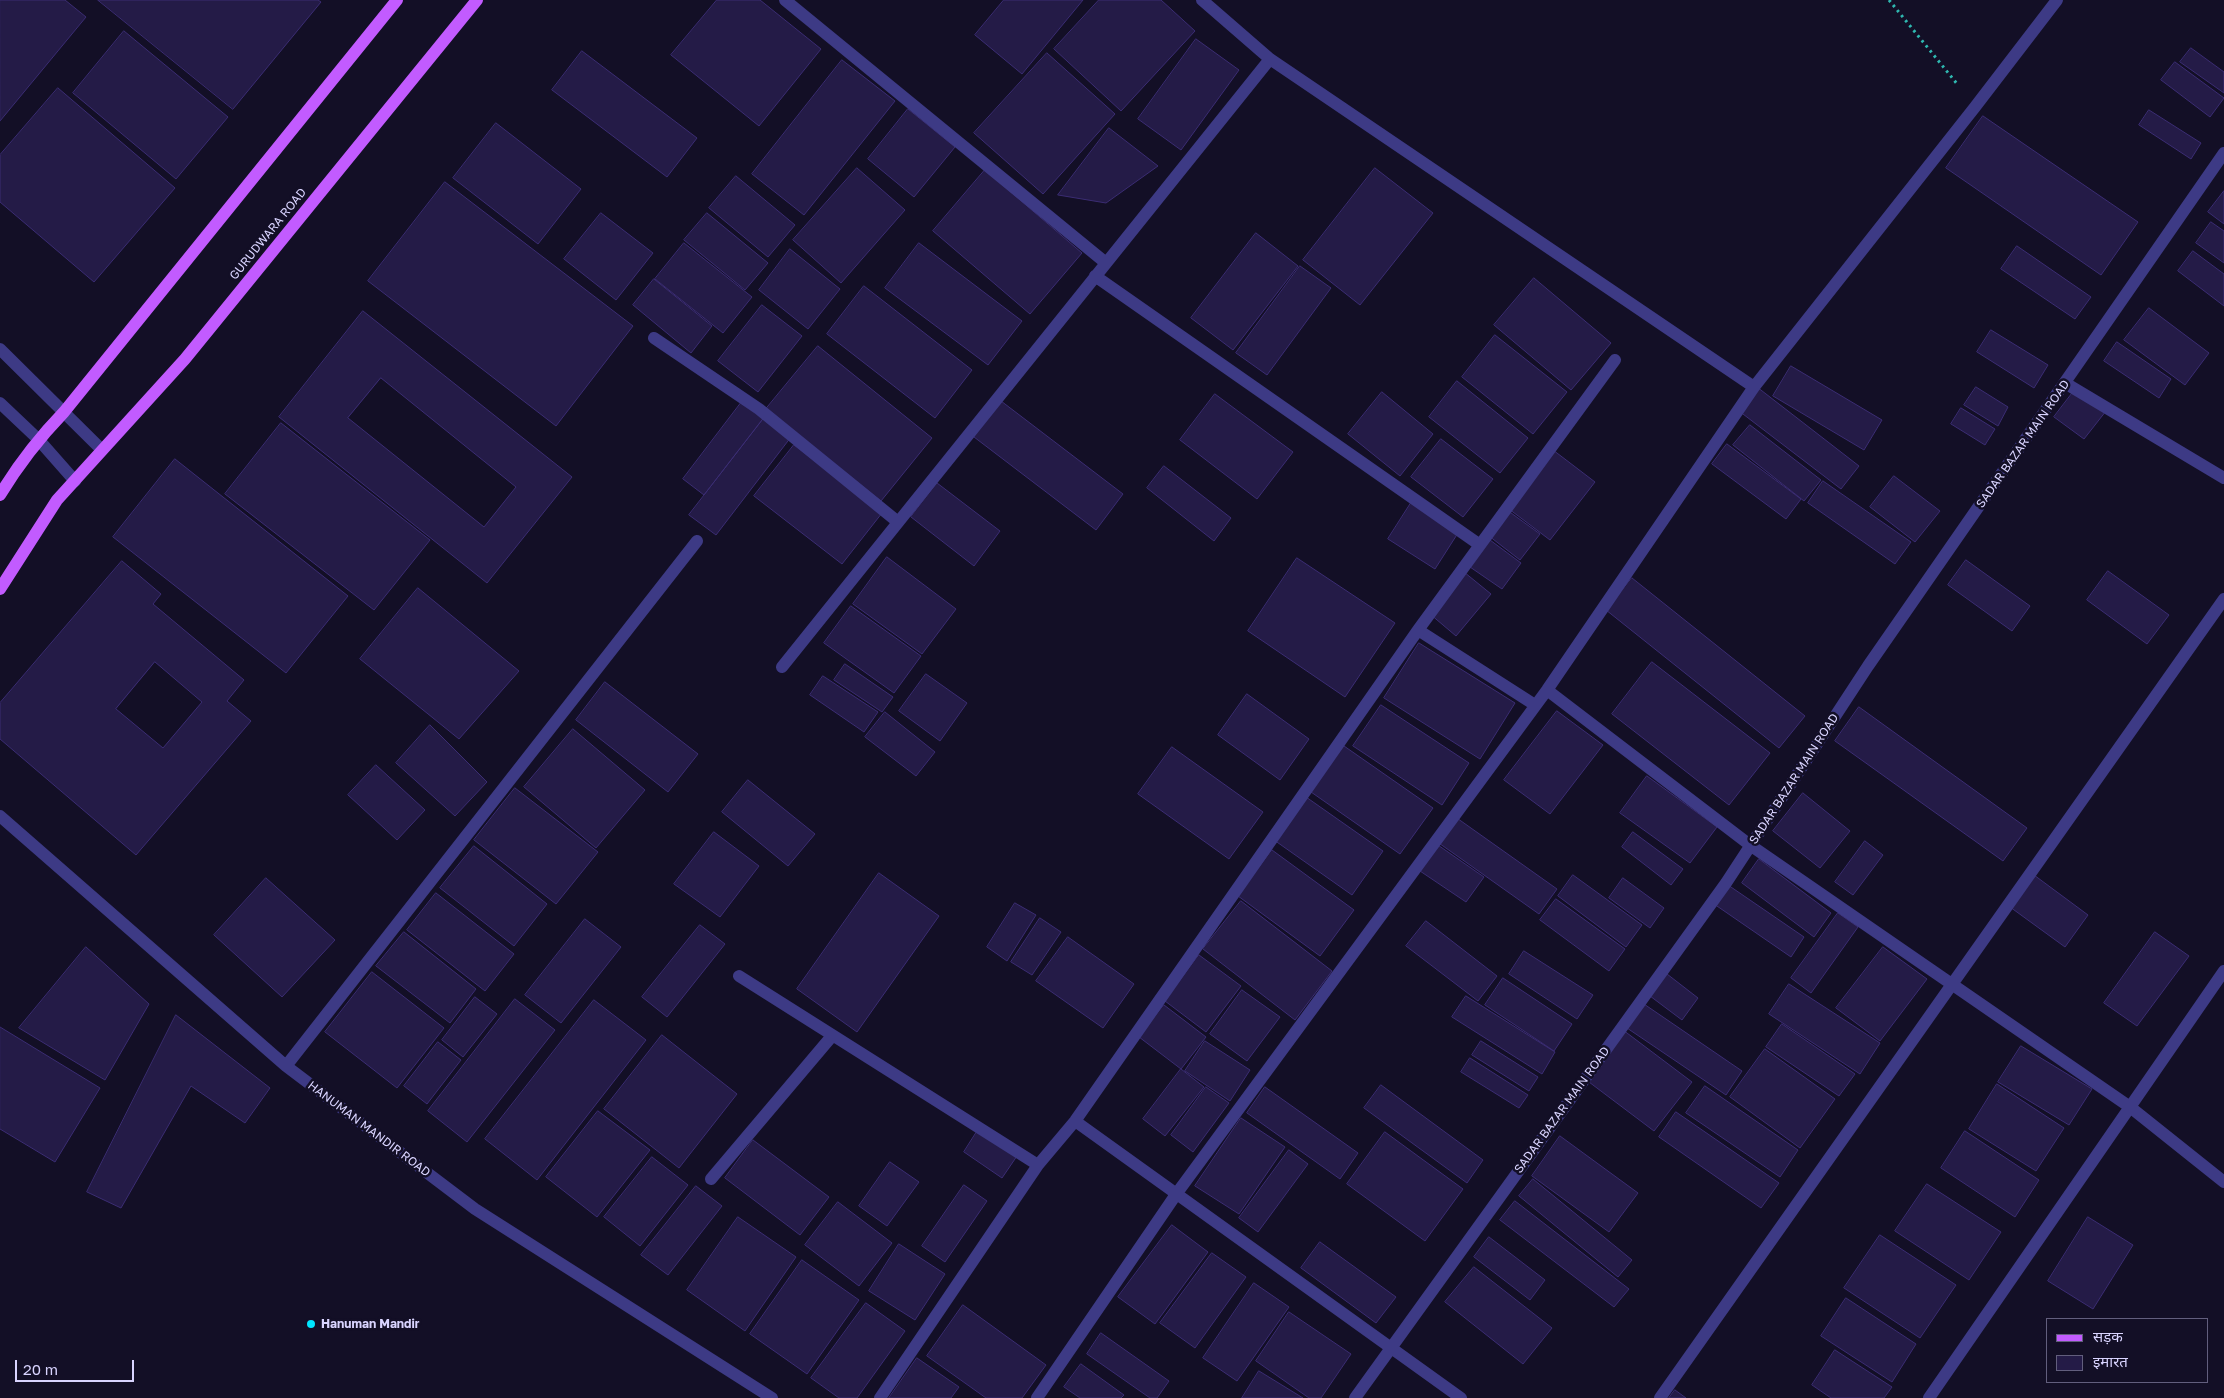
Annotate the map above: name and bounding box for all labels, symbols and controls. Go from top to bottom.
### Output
street label: GURUDWARA ROAD [227,185,309,283]
street label: SADAR BAZAR MAIN ROAD [1973,377,2073,511]
street label: SADAR BAZAR MAIN ROAD [1746,711,1842,847]
street label: SADAR BAZAR MAIN ROAD [1511,1044,1613,1176]
street label: HANUMAN MANDIR ROAD [305,1078,433,1180]
place label: Hanuman Mandir [321,1317,419,1331]
marker: Hanuman Mandir [305,1318,317,1330]
legend [2046,1318,2209,1383]
text: सड़क [2093,1327,2123,1345]
scale bar [18,1350,136,1382]
text: इमारत [2093,1352,2128,1370]
text: 20 m [23,1360,58,1378]

